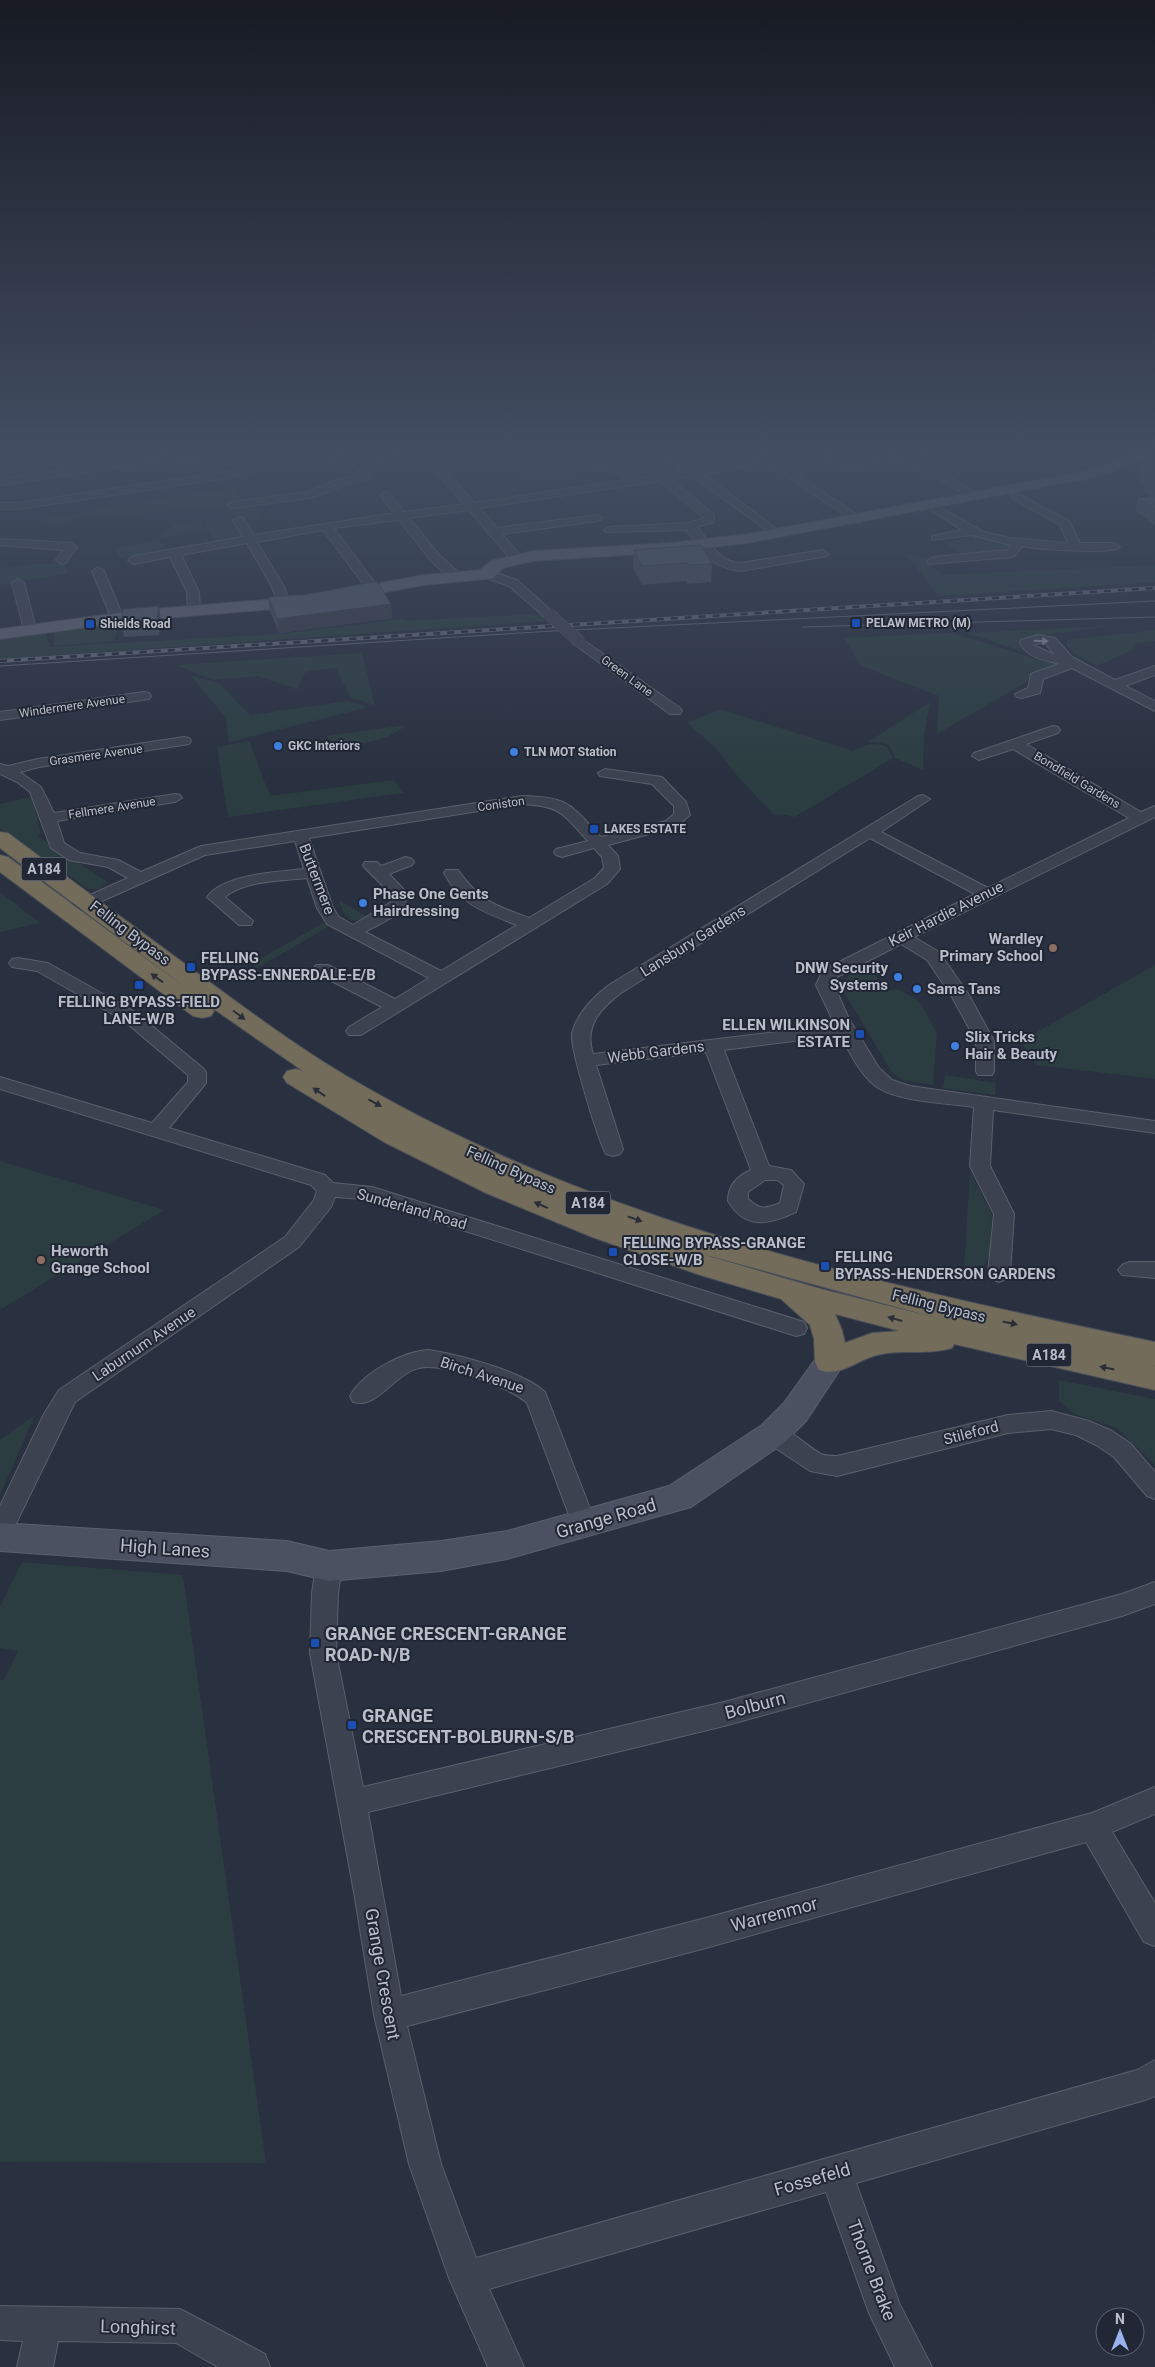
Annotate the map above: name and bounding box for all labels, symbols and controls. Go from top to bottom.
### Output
place label: PELAW METRO (M) [866,616,971,630]
place label: Shields Road [100,617,171,631]
marker: PELAW METRO (M) [850,617,862,629]
marker: Shields Road [84,618,96,630]
one-way arrow [1033,637,1049,645]
street label: Green Lane [598,653,656,699]
street label: Windermere Avenue [18,692,126,720]
place label: GKC Interiors [288,739,360,753]
marker: GKC Interiors [272,740,284,752]
street label: Grasmere Avenue [48,742,144,768]
place label: TLN MOT Station [524,745,617,759]
marker: TLN MOT Station [508,746,520,758]
street label: Bondfield Gardens [1031,749,1123,811]
street label: Fellmere Avenue [67,794,157,822]
street label: Coniston [476,794,526,814]
place label: LAKES ESTATE [604,822,686,836]
marker: LAKES ESTATE [588,823,600,835]
street label: Buttermere [295,841,339,917]
road number: A184 [22,858,66,881]
street label: Keir Hardie Avenue [886,877,1006,951]
place label: Phase One Gents Hairdressing [373,885,489,920]
street label: Felling Bypass [86,897,174,969]
marker: Phase One Gents Hairdressing [357,897,369,909]
street label: Lansbury Gardens [637,901,749,981]
place label: Wardley Primary School [940,930,1043,965]
marker: Wardley Primary School [1047,942,1059,954]
place label: FELLING BYPASS-ENNERDALE-E/B [201,949,376,984]
place label: DNW Security Systems [795,959,888,994]
marker: FELLING BYPASS-ENNERDALE-E/B [185,961,197,973]
marker: DNW Security Systems [892,971,904,983]
one-way arrow [150,973,164,983]
marker: FELLING BYPASS-FIELD LANE-W/B [133,979,145,991]
place label: Sams Tans [927,980,1001,998]
marker: Sams Tans [911,983,923,995]
place label: FELLING BYPASS-FIELD LANE-W/B [58,993,220,1028]
one-way arrow [232,1010,246,1020]
place label: ELLEN WILKINSON ESTATE [722,1016,851,1051]
marker: ELLEN WILKINSON ESTATE [854,1028,866,1040]
place label: Slix Tricks Hair & Beauty [965,1028,1058,1063]
street label: Webb Gardens [607,1037,705,1067]
marker: Slix Tricks Hair & Beauty [949,1040,961,1052]
one-way arrow [312,1087,325,1097]
one-way arrow [368,1099,382,1107]
street label: Felling Bypass [463,1142,559,1198]
street label: Sunderland Road [355,1185,469,1233]
road number: A184 [566,1192,610,1214]
one-way arrow [534,1201,548,1209]
one-way arrow [627,1216,642,1224]
place label: FELLING BYPASS-GRANGE CLOSE-W/B [623,1234,806,1269]
place label: Heworth Grange School [51,1242,150,1277]
marker: FELLING BYPASS-GRANGE CLOSE-W/B [607,1246,619,1258]
place label: FELLING BYPASS-HENDERSON GARDENS [835,1248,1056,1283]
marker: Heworth Grange School [35,1254,47,1266]
marker: FELLING BYPASS-HENDERSON GARDENS [819,1260,831,1272]
street label: Felling Bypass [890,1286,988,1326]
street label: Laburnum Avenue [89,1303,199,1385]
one-way arrow [888,1315,903,1323]
one-way arrow [1003,1319,1018,1327]
road number: A184 [1026,1344,1072,1366]
street label: Birch Avenue [438,1353,526,1397]
one-way arrow [1100,1364,1115,1372]
street label: Stileford [942,1417,1000,1449]
street label: Grange Road [554,1494,658,1542]
street label: High Lanes [119,1534,211,1562]
place label: GRANGE CRESCENT-GRANGE ROAD-N/B [325,1623,566,1665]
marker: GRANGE CRESCENT-GRANGE ROAD-N/B [309,1637,321,1649]
street label: Bolburn [722,1687,788,1723]
place label: GRANGE CRESCENT-BOLBURN-S/B [362,1705,574,1747]
marker: GRANGE CRESCENT-BOLBURN-S/B [346,1719,358,1731]
street label: Warrenmor [728,1892,820,1936]
street label: Grange Crescent [361,1907,405,2041]
street label: Fossefeld [771,2158,853,2200]
street label: Thorne Brake [843,2217,901,2323]
north arrow [1095,2307,1145,2357]
text: N [1115,2311,1125,2327]
street label: Longhirst [100,2315,176,2339]

